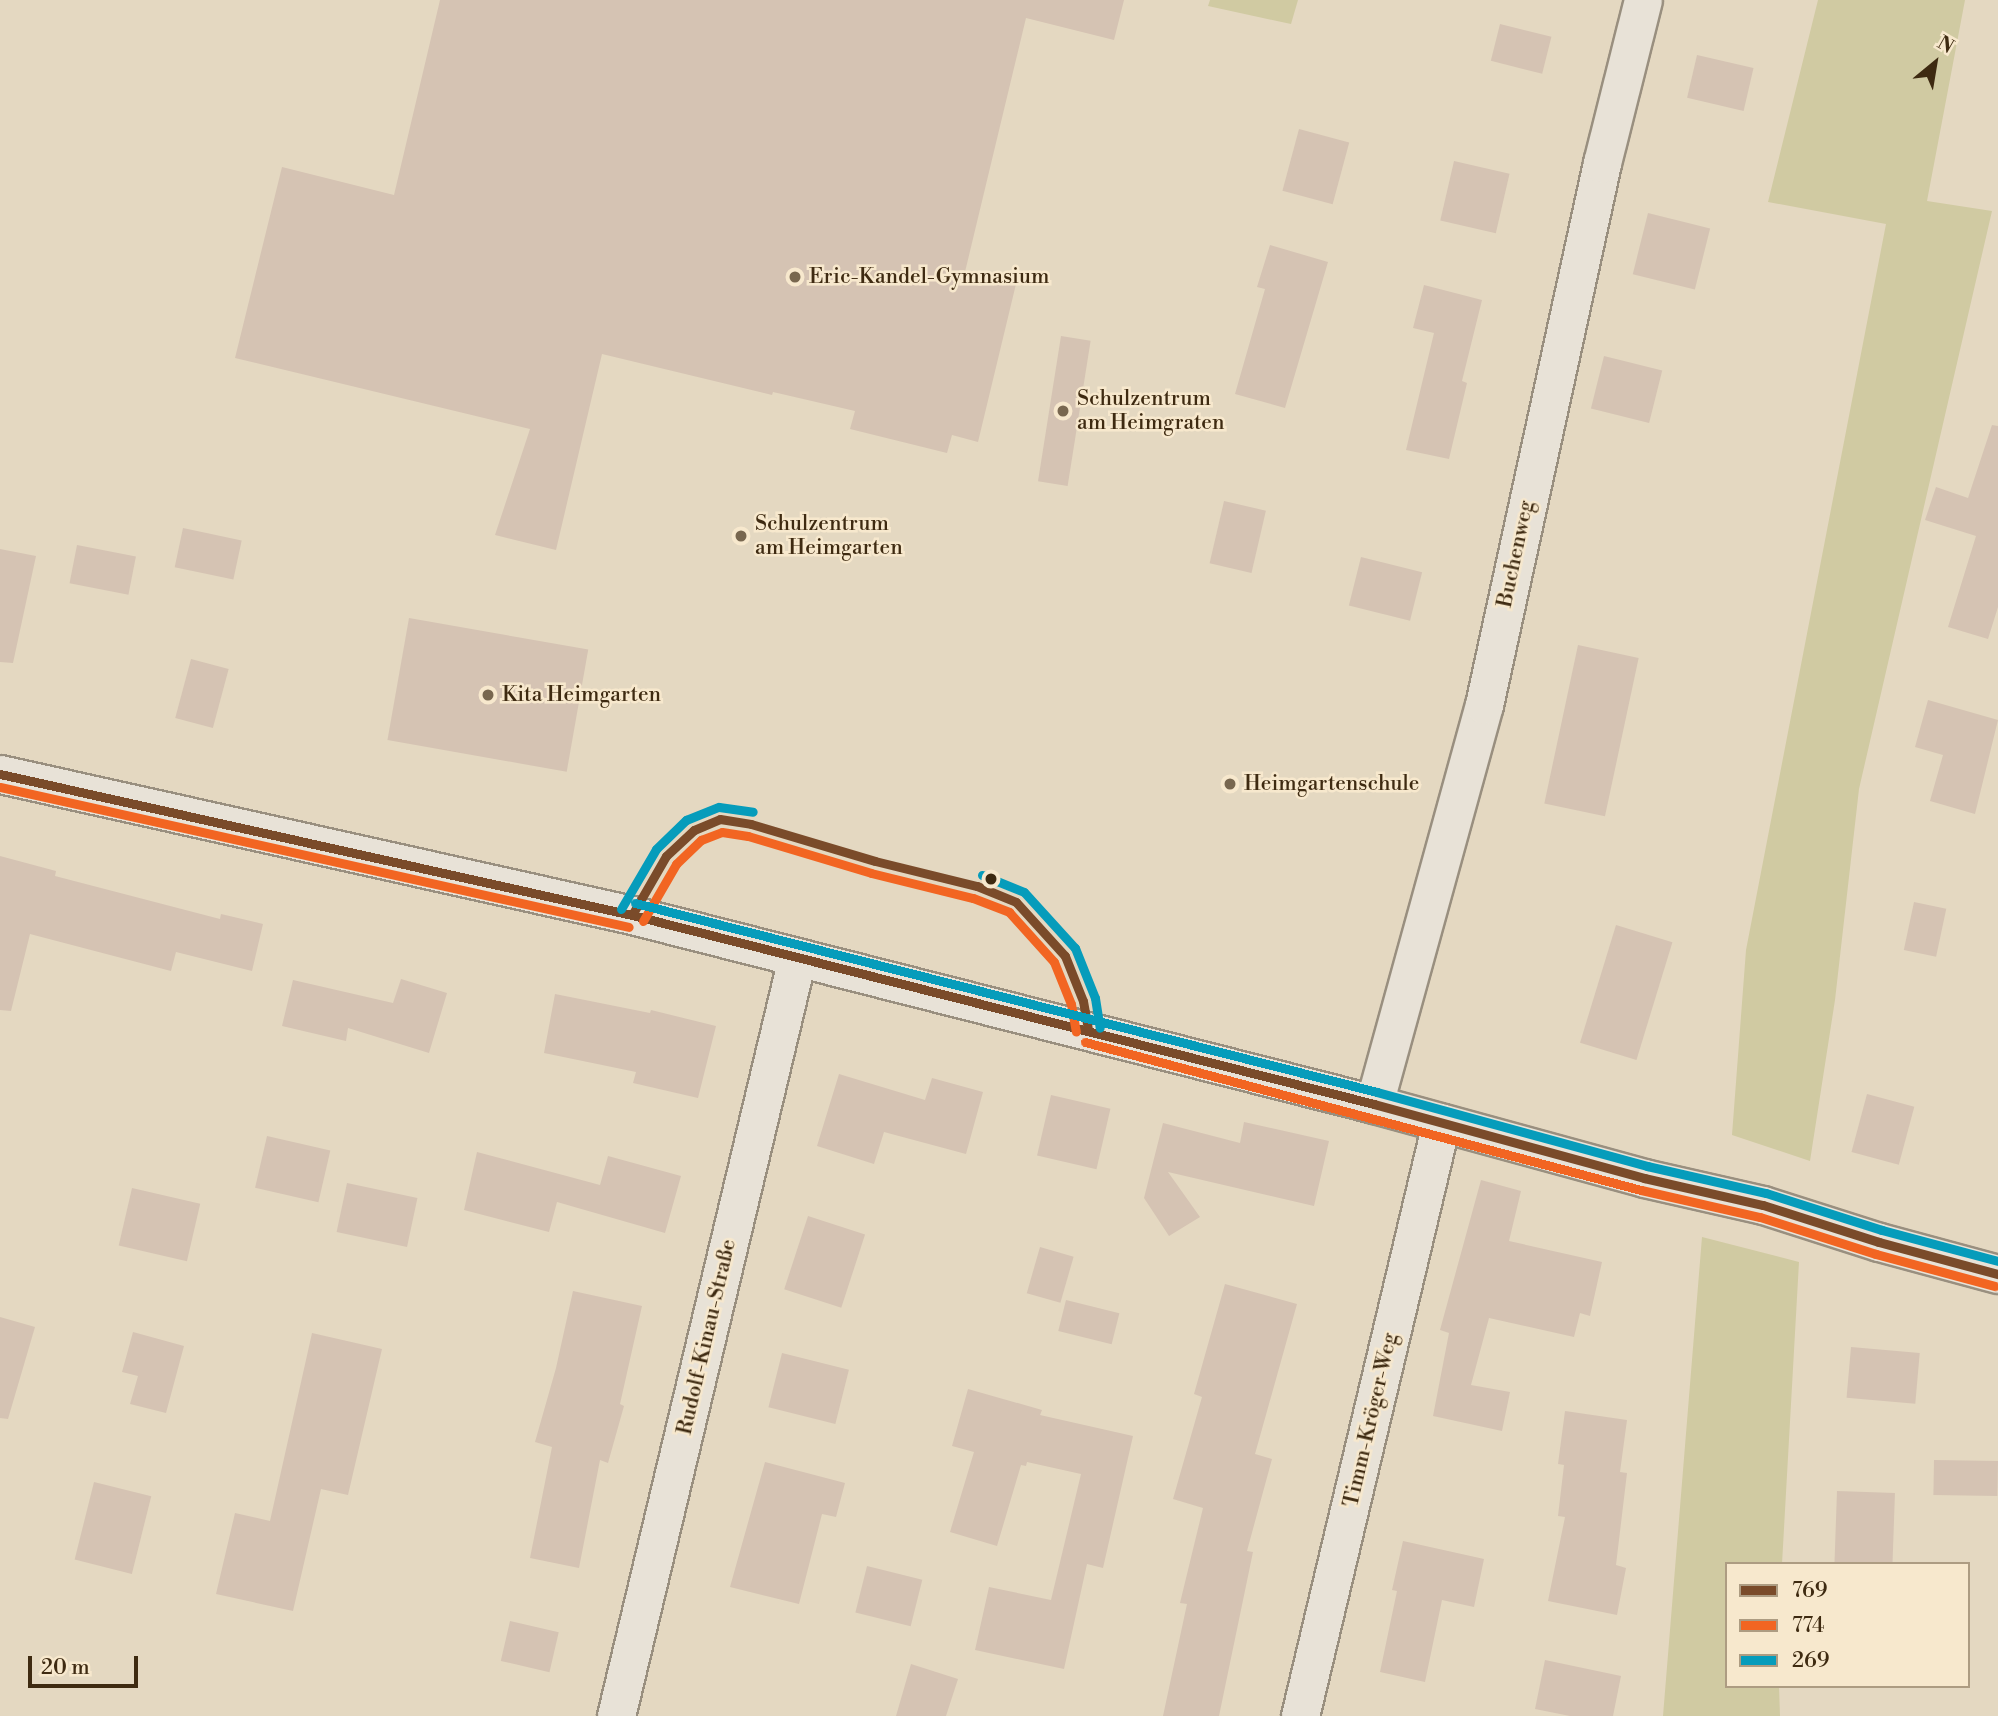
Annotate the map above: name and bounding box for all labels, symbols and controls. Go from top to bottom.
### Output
north arrow [1900,28,1970,98]
text: N [1933,31,1958,59]
place label: Eric-Kandel-Gymnasium [809,264,1049,290]
marker: Eric-Kandel-Gymnasium [787,269,803,285]
place label: Schulzentrum am Heimgraten [1077,386,1224,436]
marker: Schulzentrum am Heimgraten [1055,403,1071,419]
street label: Buchenweg [1492,498,1540,610]
place label: Schulzentrum am Heimgarten [755,511,903,561]
marker: Schulzentrum am Heimgarten [733,528,749,544]
place label: Kita Heimgarten [502,682,661,708]
marker: Kita Heimgarten [480,687,496,703]
place label: Heimgartenschule [1244,771,1419,797]
marker: Heimgartenschule [1222,776,1238,792]
unlabelled marker [984,872,998,886]
street label: Rudolf-Kinau-Straße [672,1237,742,1437]
street label: Timm-Kröger-Weg [1339,1330,1403,1510]
legend [1725,1562,1970,1688]
text: 769 [1792,1578,1827,1604]
text: 774 [1792,1613,1825,1639]
scale bar [32,1642,142,1686]
text: 269 [1792,1648,1829,1674]
text: 20 m [41,1655,90,1681]

